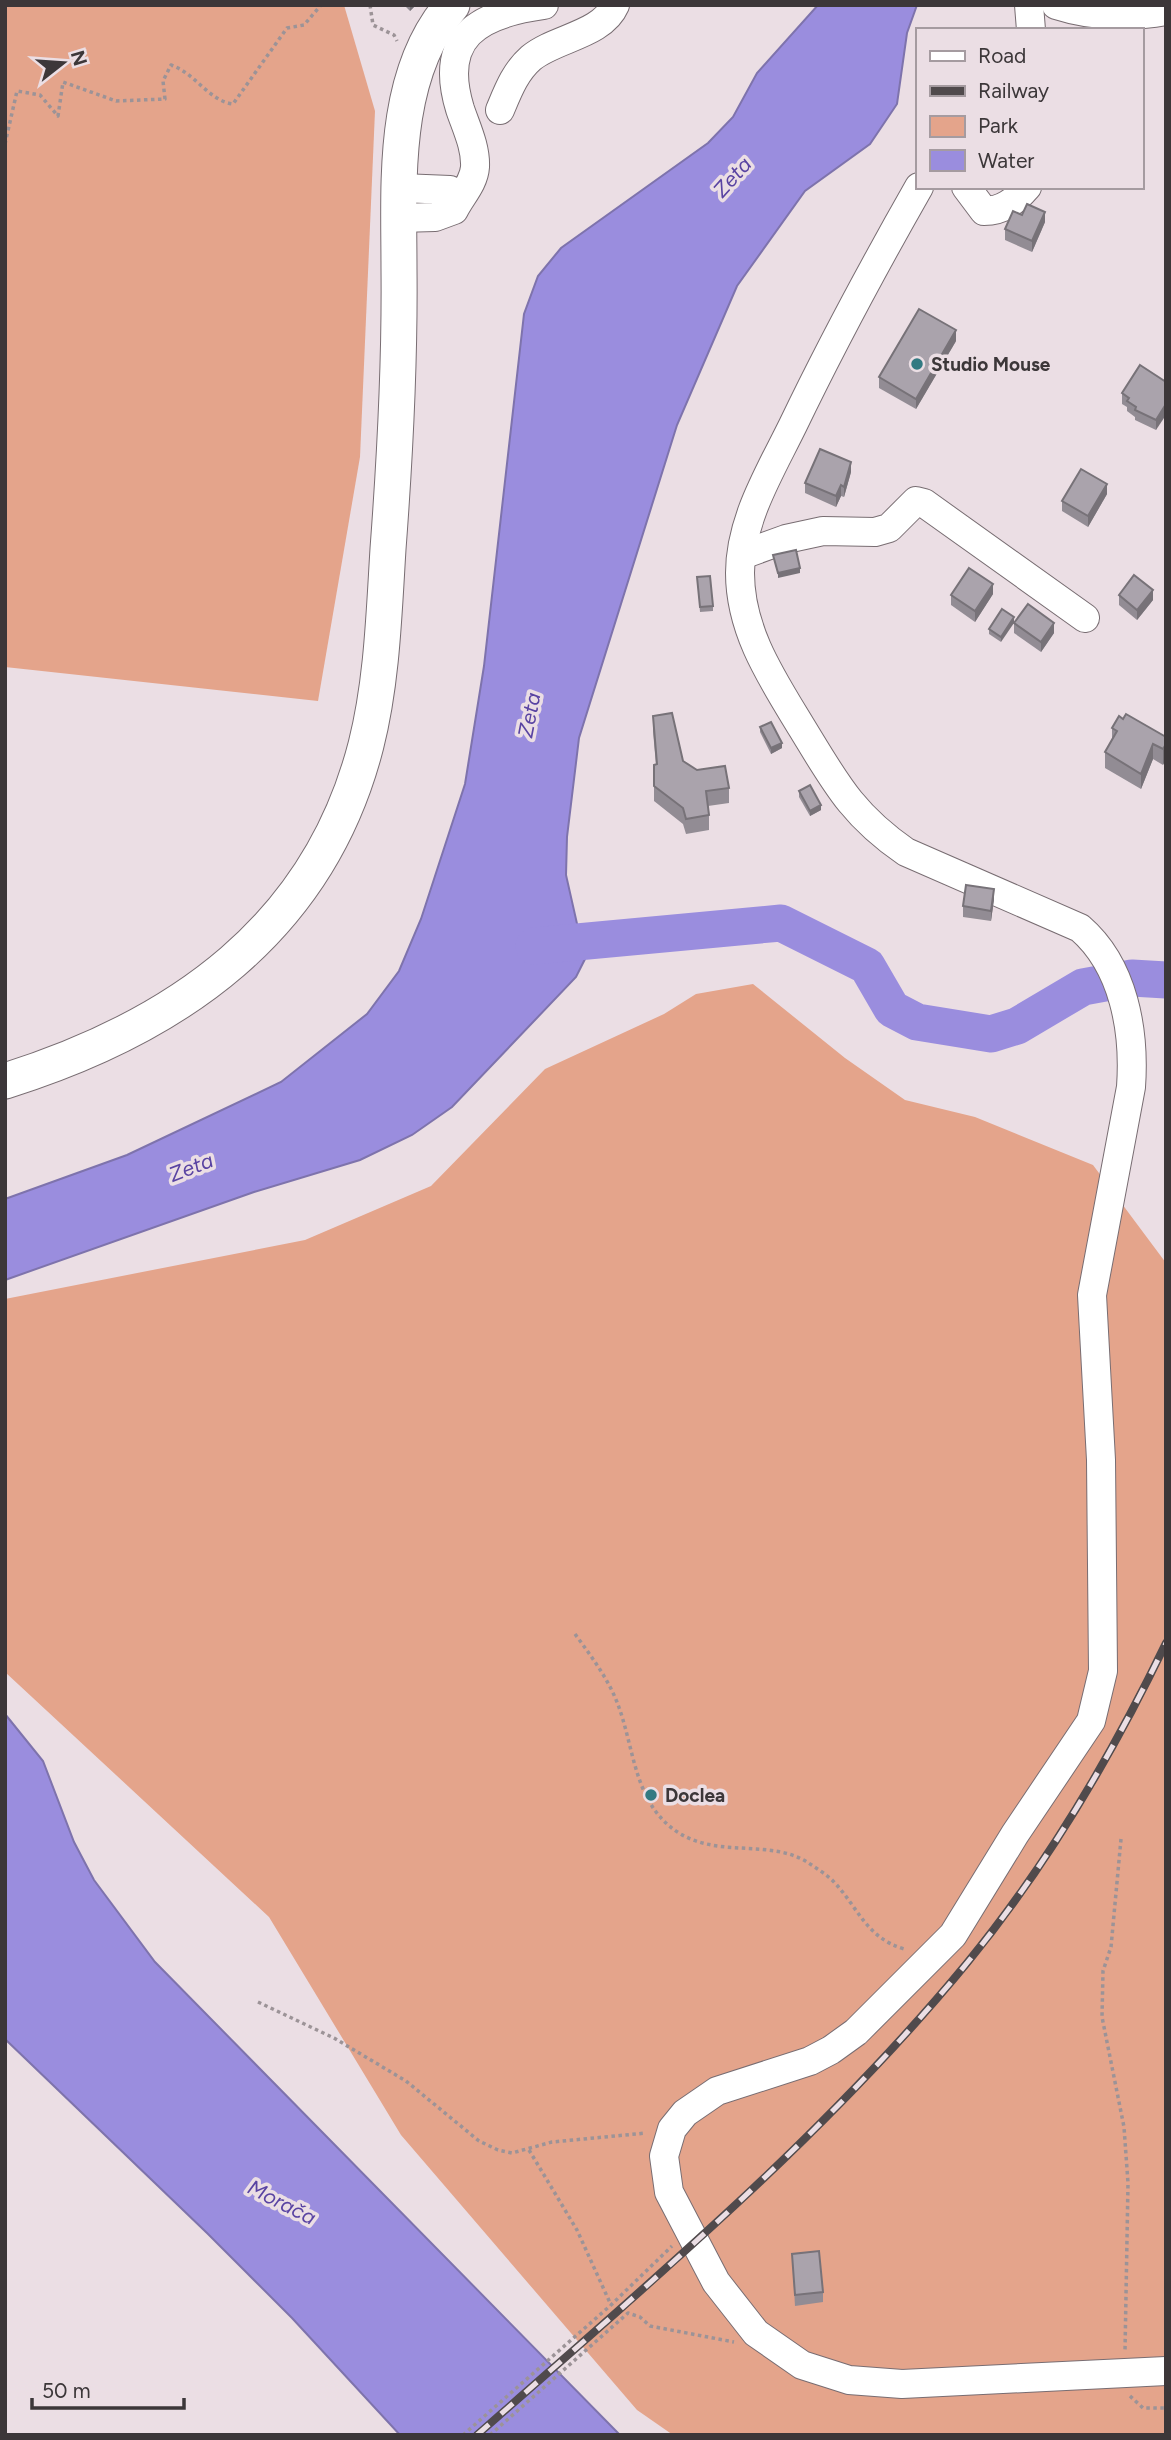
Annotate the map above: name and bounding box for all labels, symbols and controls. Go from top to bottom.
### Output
north arrow [28,28,98,98]
legend [916,28,1143,189]
text: Road [978,43,1026,68]
text: N [66,48,92,69]
text: Railway [978,78,1049,103]
text: Park [978,113,1019,138]
text: Water [978,148,1034,173]
water label: Zeta [708,152,756,202]
place label: Studio Mouse [931,353,1051,376]
marker: Studio Mouse [909,356,925,372]
water label: Zeta [512,690,546,740]
water label: Zeta [165,1147,217,1187]
place label: Doclea [665,1784,725,1807]
marker: Doclea [643,1787,659,1803]
water label: Morača [244,2174,320,2230]
scale bar [32,2366,184,2410]
text: 50 m [42,2378,91,2403]

